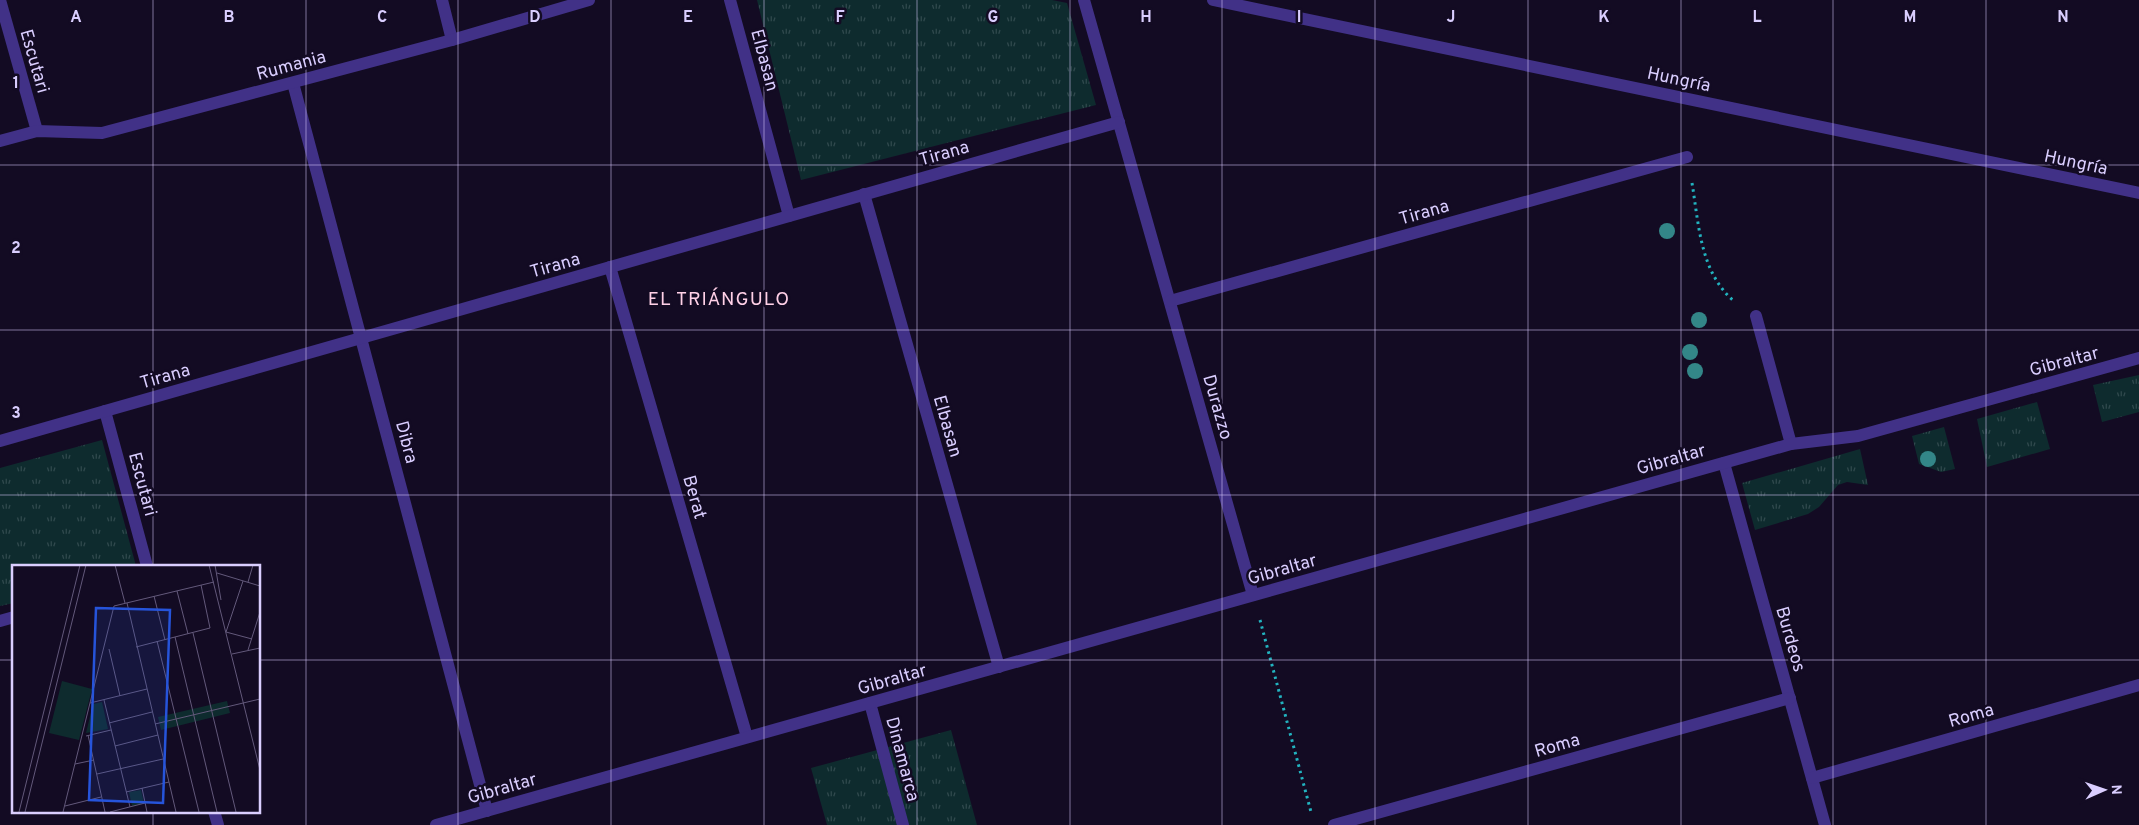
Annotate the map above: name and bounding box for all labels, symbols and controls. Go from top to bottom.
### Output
text: A [70,8,82,28]
text: B [223,8,235,28]
text: C [377,8,387,28]
text: D [529,8,541,28]
text: E [683,8,693,28]
text: F [835,8,845,28]
text: G [988,8,998,28]
text: H [1140,8,1152,28]
text: I [1297,8,1301,28]
text: J [1447,8,1455,28]
text: K [1598,8,1610,28]
text: L [1752,8,1762,28]
text: M [1904,8,1916,28]
text: N [2057,8,2069,28]
street label: Escutari [13,27,54,96]
street label: Elbasan [744,27,783,94]
street label: Rumania [254,46,329,87]
street label: Hungría [1645,63,1713,98]
text: 1 [13,74,19,94]
street label: Tirana [917,136,972,173]
street label: Hungría [2042,146,2110,181]
street label: Tirana [1397,195,1452,232]
text: 2 [11,239,21,259]
street label: Tirana [528,248,583,285]
district label: EL TRIÁNGULO [648,287,790,312]
street label: Gibraltar [2027,342,2102,383]
street label: Tirana [138,359,193,396]
street label: Durazzo [1196,372,1237,443]
street label: Elbasan [927,393,966,460]
text: 3 [11,404,21,424]
street label: Dibra [389,419,422,466]
street label: Gibraltar [1634,440,1709,481]
street label: Escutari [122,450,161,519]
street label: Berat [676,473,711,522]
street label: Gibraltar [1245,550,1320,591]
inset map [12,565,260,812]
street label: Burdeos [1769,604,1810,675]
street label: Gibraltar [855,660,930,701]
street label: Roma [1946,699,1997,734]
street label: Dinamarca [879,715,924,804]
street label: Roma [1532,729,1583,764]
north arrow [2079,765,2129,815]
street label: Gibraltar [465,769,540,810]
text: N [2107,784,2124,795]

